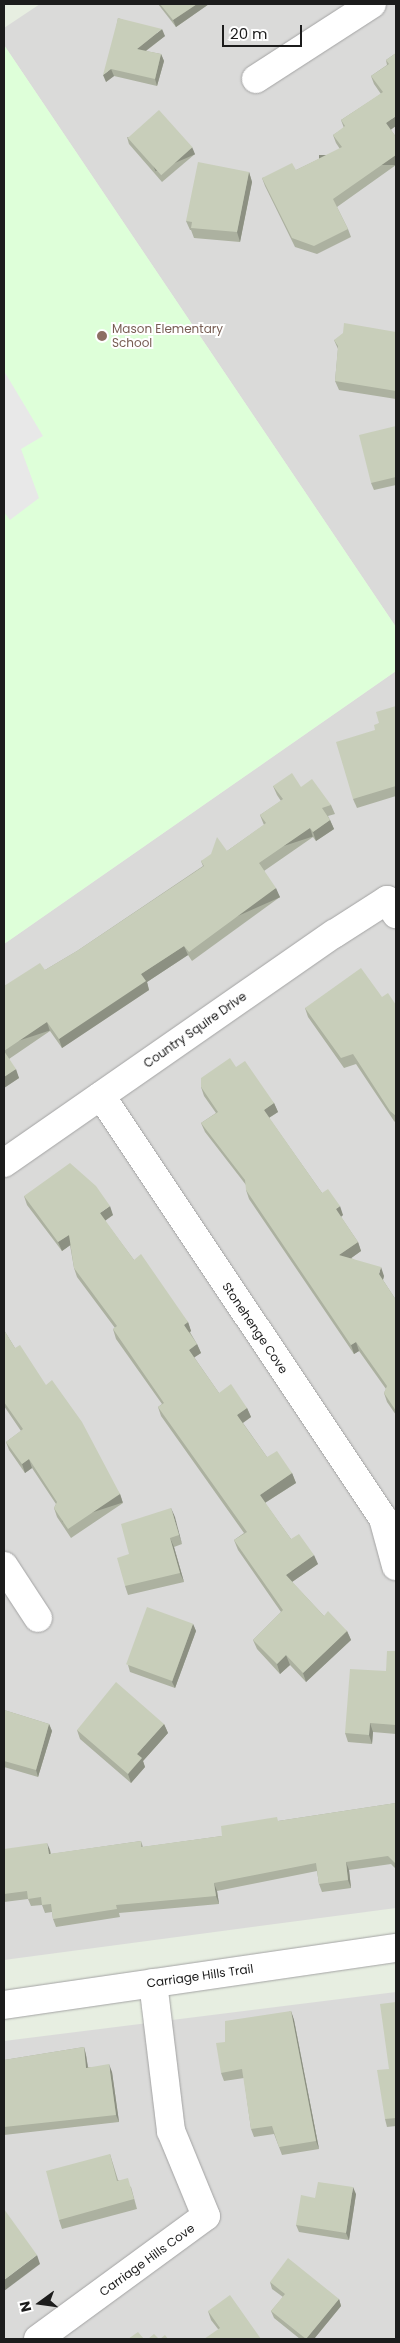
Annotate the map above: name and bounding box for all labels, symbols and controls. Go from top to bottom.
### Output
scale bar [225,15,305,47]
text: 20 m [230,23,268,44]
place label: Mason Elementary School [112,322,223,350]
marker: Mason Elementary School [96,330,108,342]
street label: Country Squire Drive [141,989,249,1071]
street label: Stonehenge Cove [219,1280,291,1376]
street label: Carriage Hills Trail [146,1961,254,1991]
street label: Carriage Hills Cove [97,2221,197,2299]
north arrow [15,2278,65,2328]
text: N [14,2299,36,2314]

